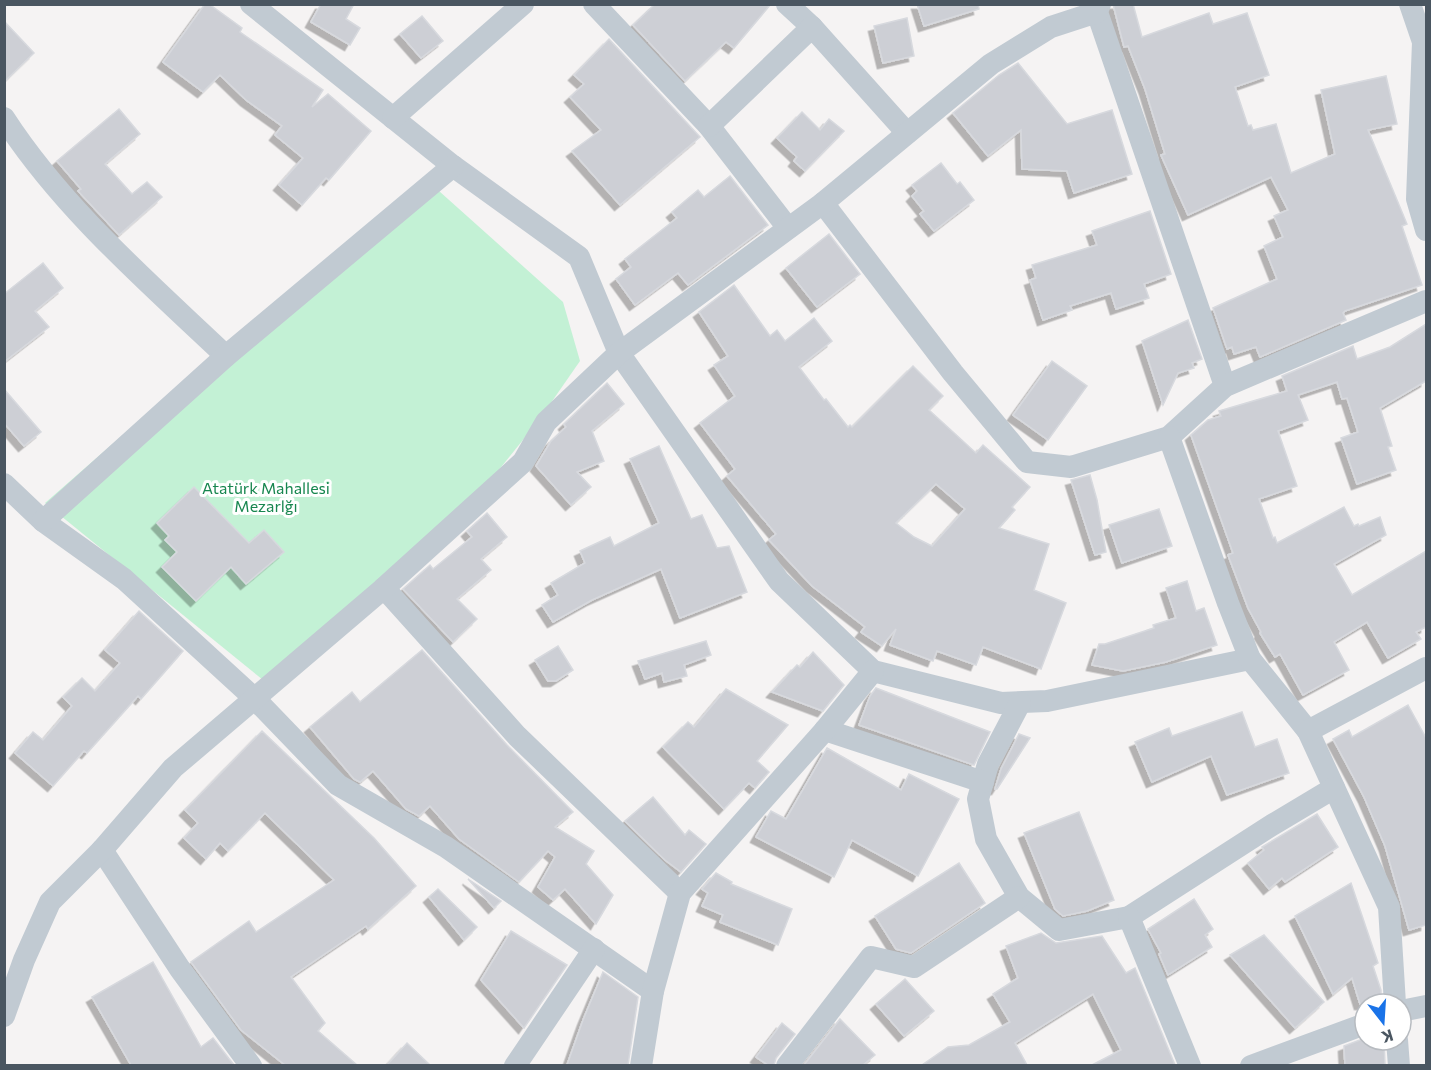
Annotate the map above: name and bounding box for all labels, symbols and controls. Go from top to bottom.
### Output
park label: Atatürk Mahallesi Mezarlğı [202,478,330,515]
north arrow [1353,992,1413,1052]
text: K [1379,1026,1396,1048]

